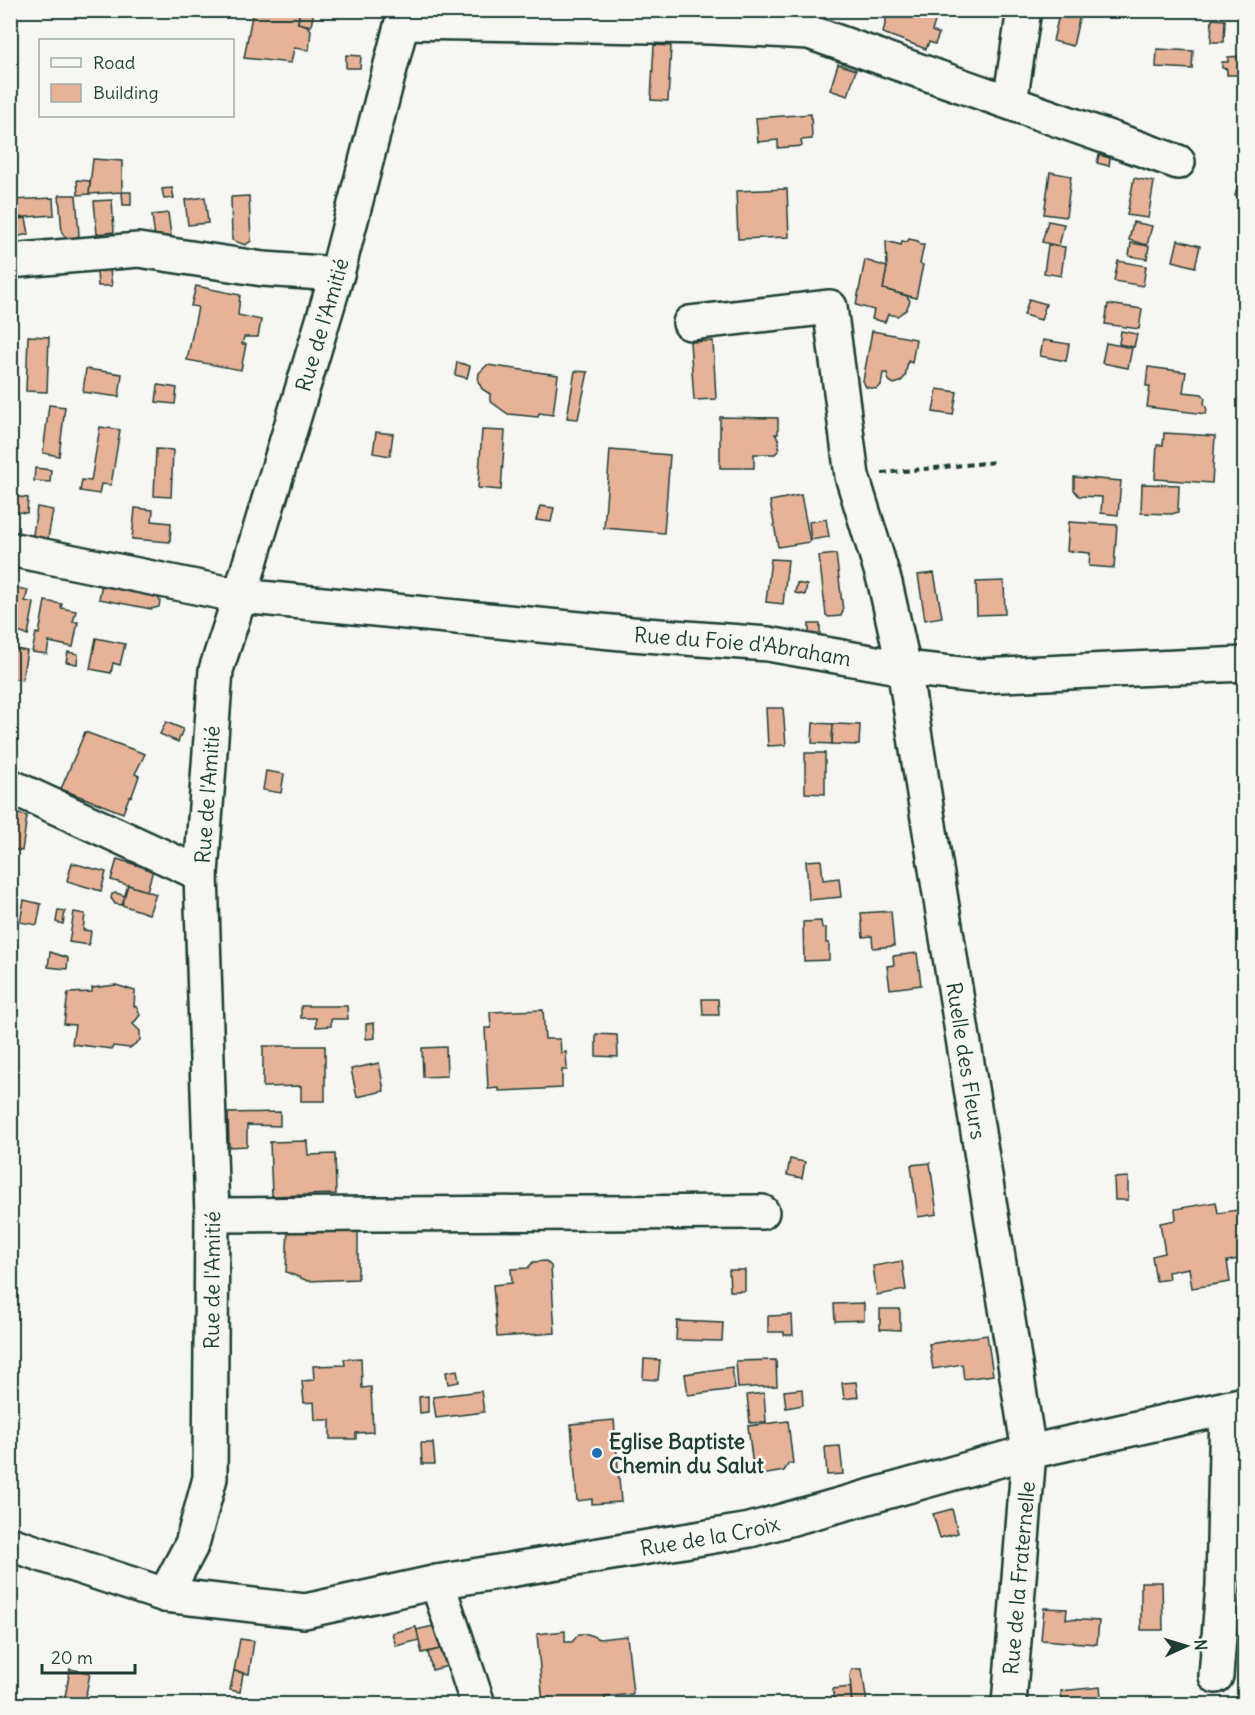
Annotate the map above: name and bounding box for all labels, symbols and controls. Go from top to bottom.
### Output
legend [39,39,234,117]
text: Road [93,51,136,74]
text: Building [93,81,158,104]
street label: Rue de l'Amitié [289,255,354,395]
street label: Rue du Foie d'Abraham [633,621,853,672]
street label: Rue de l'Amitié [188,725,225,864]
street label: Ruelle des Fleurs [941,980,992,1141]
street label: Rue de l'Amitié [197,1211,226,1349]
place label: Eglise Baptiste Chemin du Salut [609,1428,765,1479]
marker: Eglise Baptiste Chemin du Salut [590,1446,604,1460]
street label: Rue de la Fraternelle [997,1480,1041,1676]
street label: Rue de la Croix [638,1509,783,1562]
north arrow [1156,1616,1216,1676]
scale bar [42,1637,135,1675]
text: N [1191,1639,1211,1651]
text: 20 m [51,1646,93,1669]

